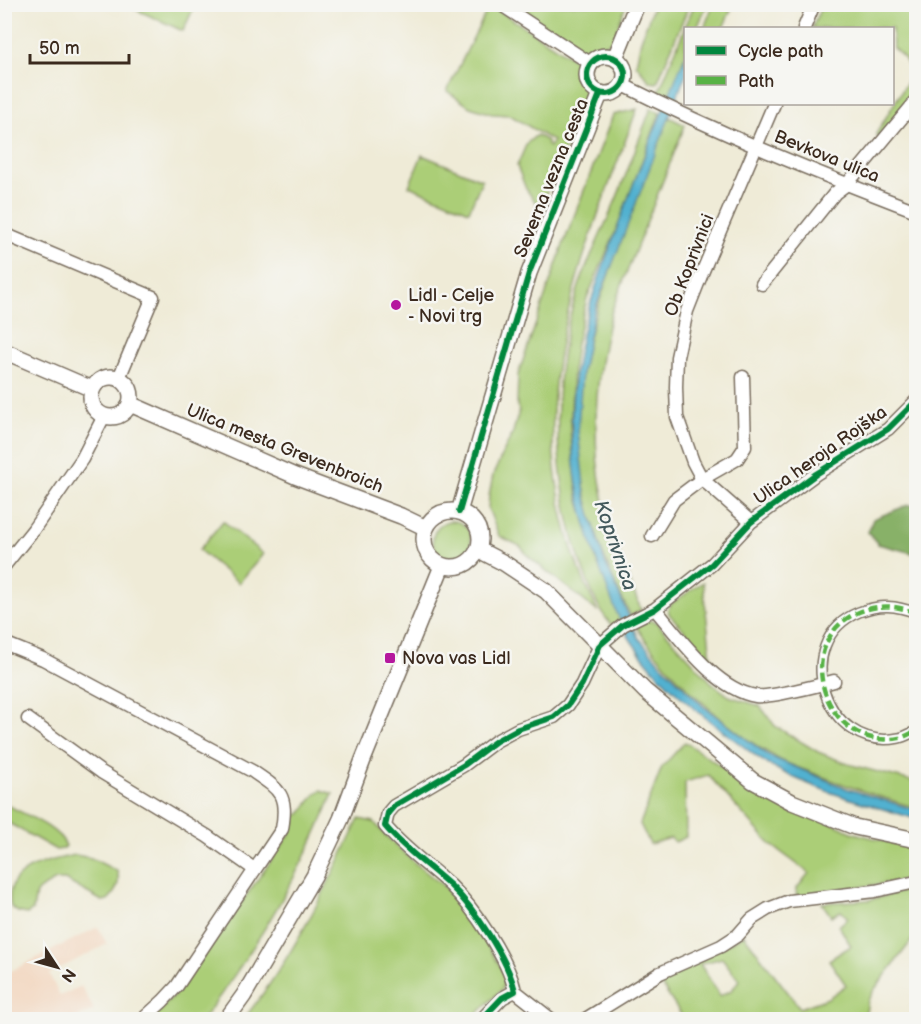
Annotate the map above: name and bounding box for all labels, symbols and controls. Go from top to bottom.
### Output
scale bar [30,27,129,65]
legend [684,27,894,105]
text: 50 m [39,38,80,59]
text: Cycle path [738,41,824,62]
text: Path [738,71,774,92]
street label: Severna vezna cesta [510,96,593,261]
street label: Bevkova ulica [771,126,883,187]
street label: Ob Koprivnici [660,211,719,319]
place label: Lidl - Celje - Novi trg [408,285,495,327]
marker: Lidl - Celje - Novi trg [389,298,403,312]
street label: Ulica mesta Grevenbroich [183,399,386,498]
street label: Ulica heroja Rojška [750,402,891,509]
water label: Koprivnica [588,497,642,594]
place label: Nova vas Lidl [402,648,510,669]
marker: Nova vas Lidl [383,651,397,665]
north arrow [27,937,87,997]
text: N [57,964,79,985]

